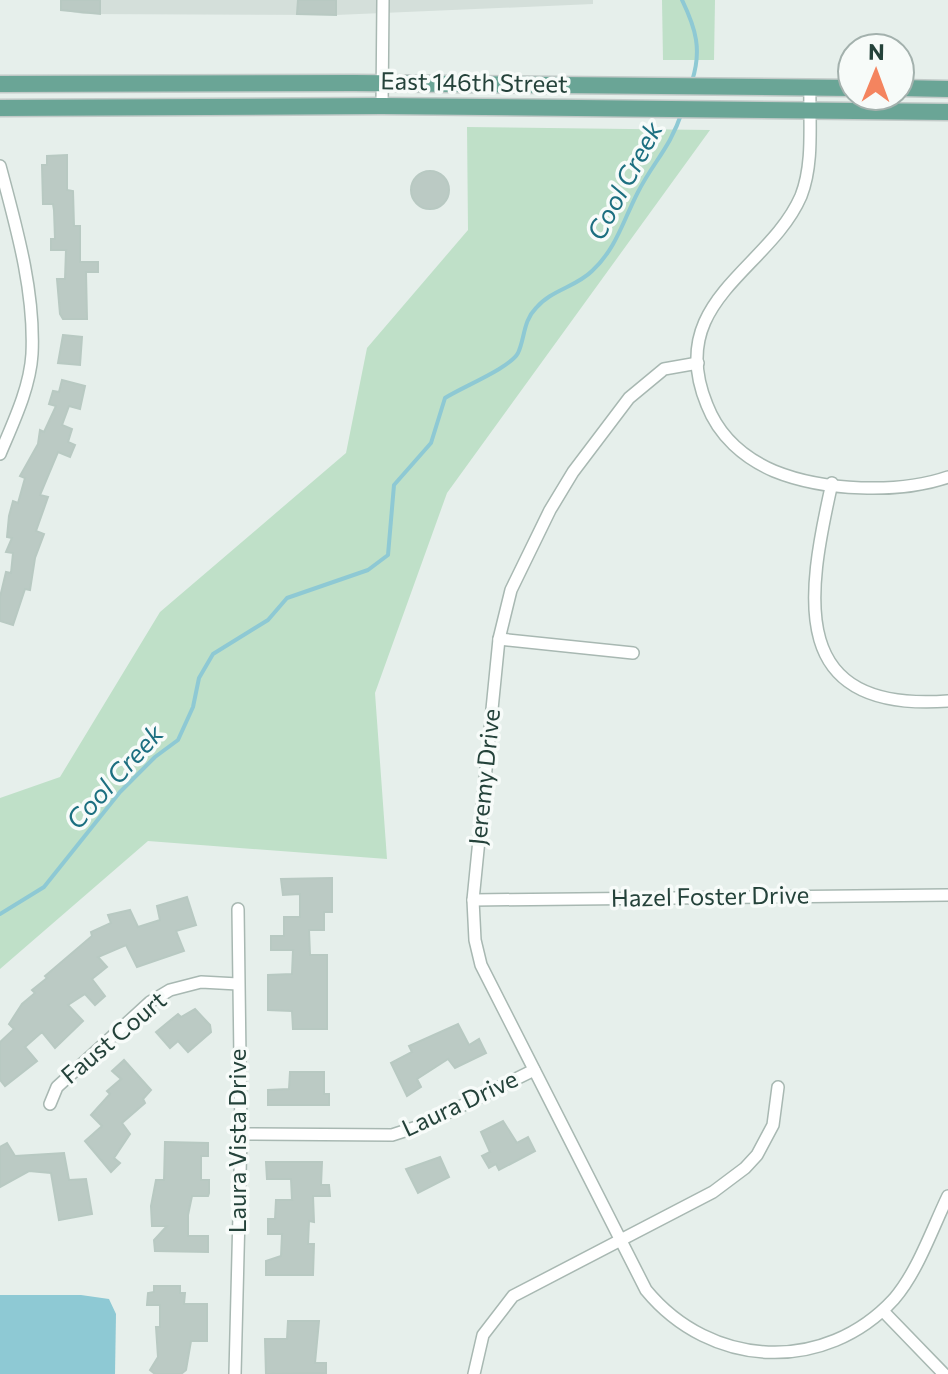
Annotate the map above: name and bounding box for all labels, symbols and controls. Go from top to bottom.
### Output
north arrow [836,32,916,112]
text: N [868,38,885,65]
street label: East 146th Street [380,65,568,98]
water label: Cool Creek [580,115,668,245]
street label: Jeremy Drive [462,707,505,847]
water label: Cool Creek [59,717,169,835]
street label: Hazel Foster Drive [610,879,809,912]
street label: Faust Court [55,984,172,1089]
street label: Laura Vista Drive [222,1049,251,1233]
street label: Laura Drive [397,1063,522,1142]

